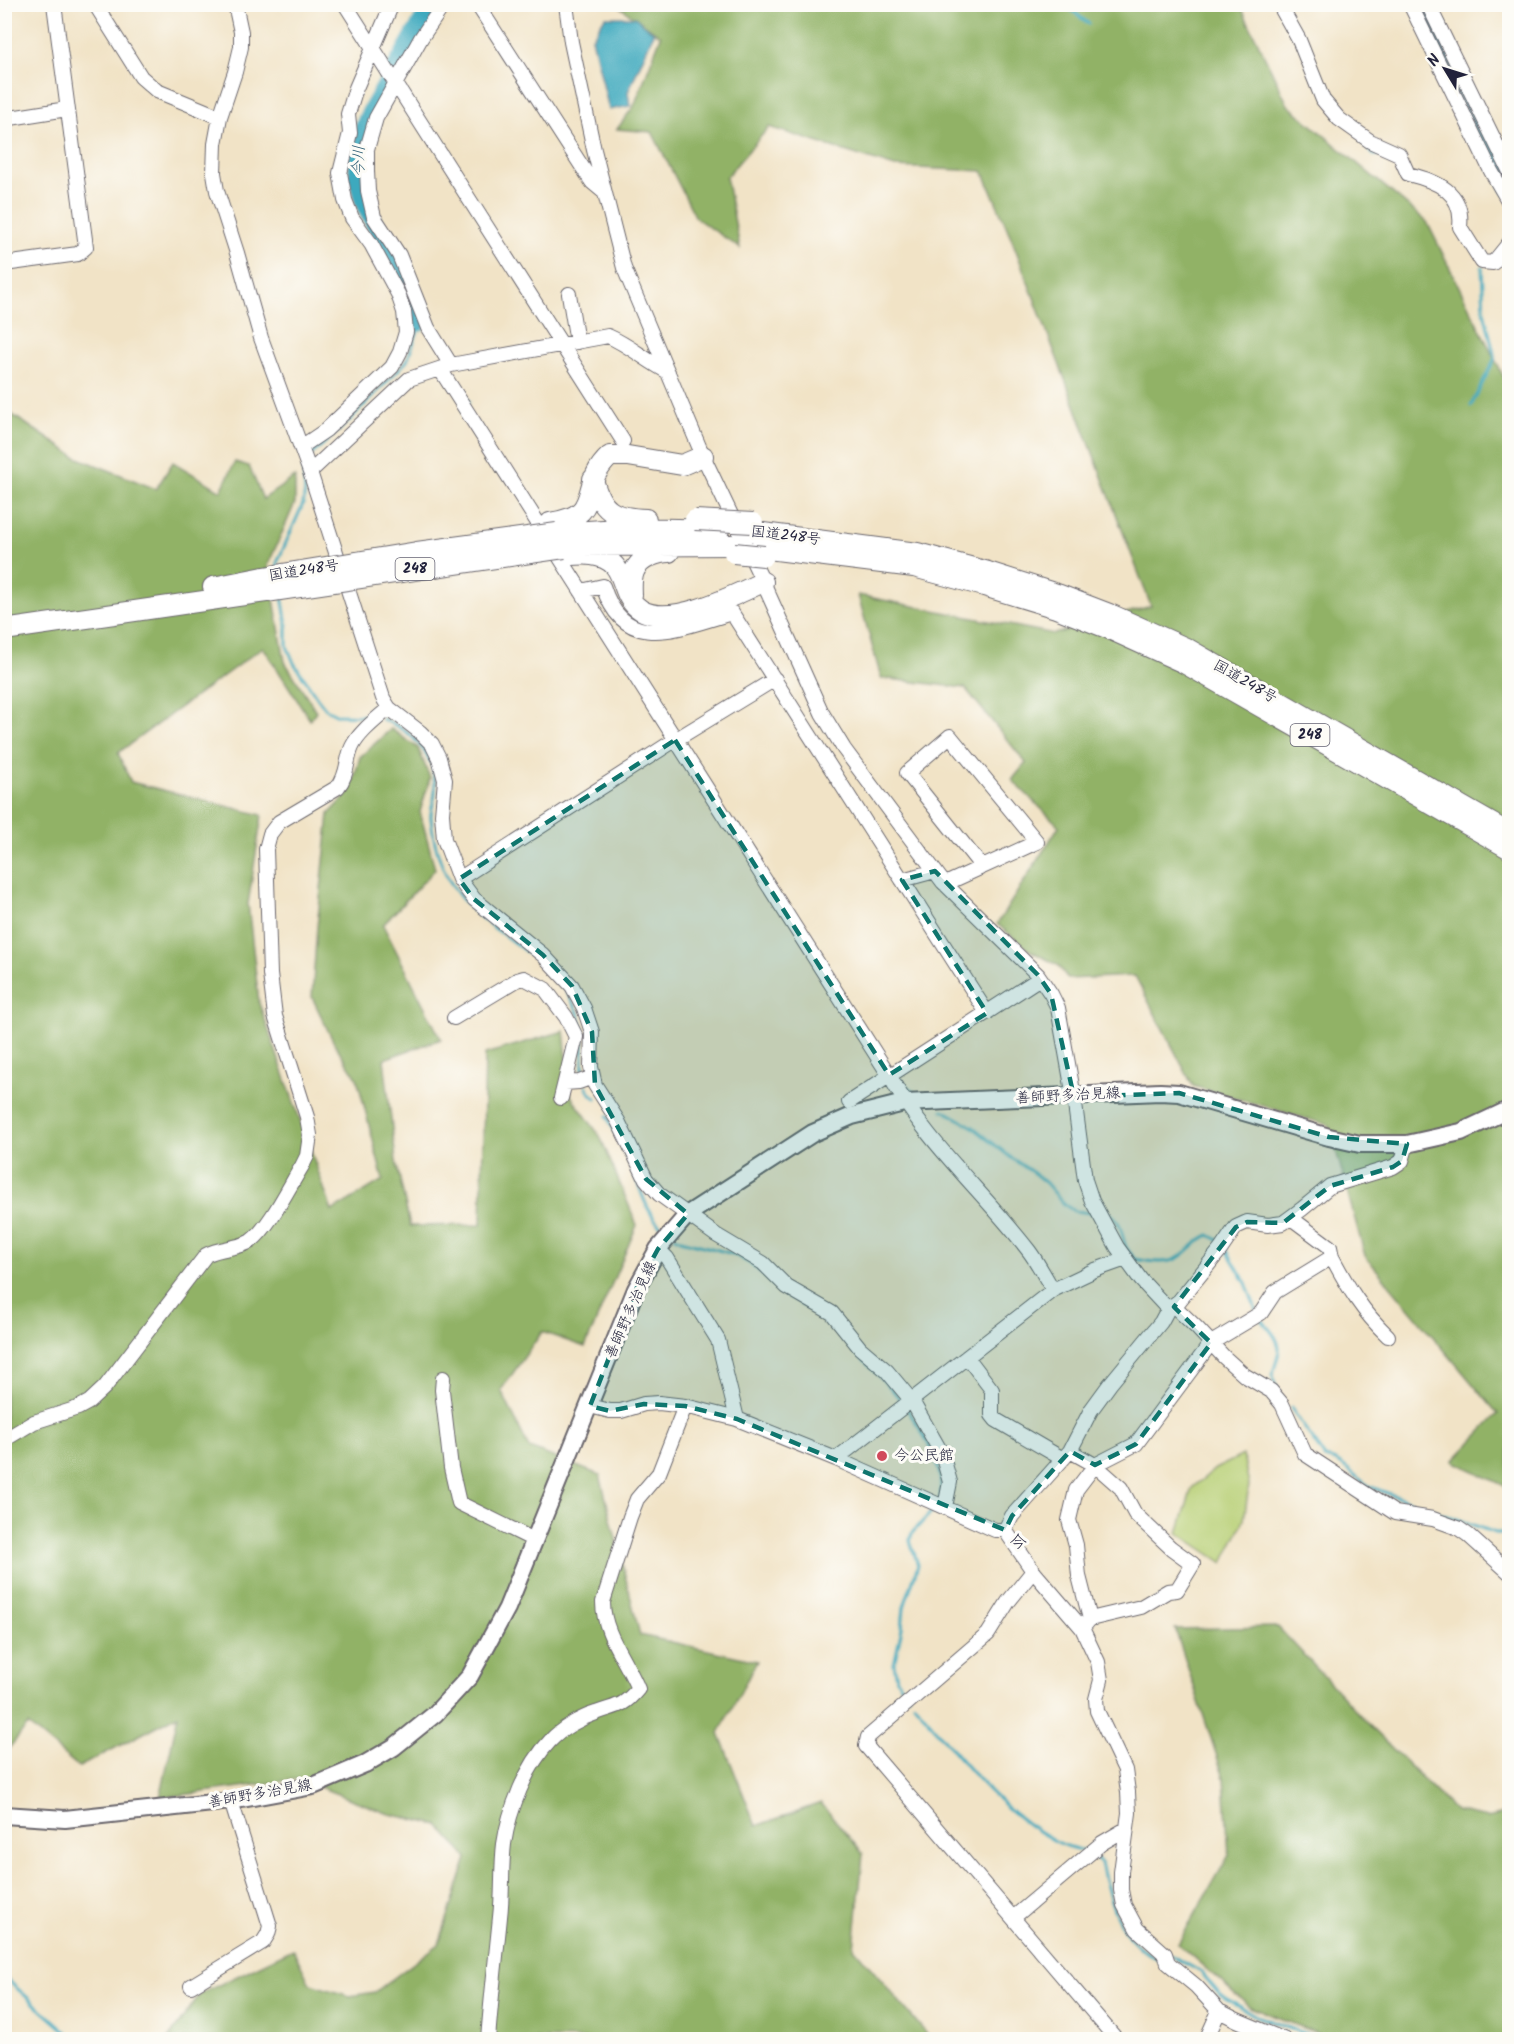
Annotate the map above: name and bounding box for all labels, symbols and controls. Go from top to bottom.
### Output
north arrow [1415,39,1475,99]
text: N [1421,49,1447,72]
water label: 今川 [346,145,372,177]
street label: 国道248号 [749,520,823,552]
street label: 国道248号 [267,554,341,588]
road number: 248 [396,558,434,580]
street label: 国道248号 [1208,654,1282,710]
road number: 248 [1290,724,1330,746]
street label: 善師野多治見線 [1015,1081,1121,1111]
street label: 善師野多治見線 [599,1257,663,1363]
place label: 今公民館 [894,1444,954,1468]
marker: 今公民館 [875,1449,889,1463]
district label: 今 [1009,1529,1027,1558]
street label: 善師野多治見線 [206,1773,314,1815]

